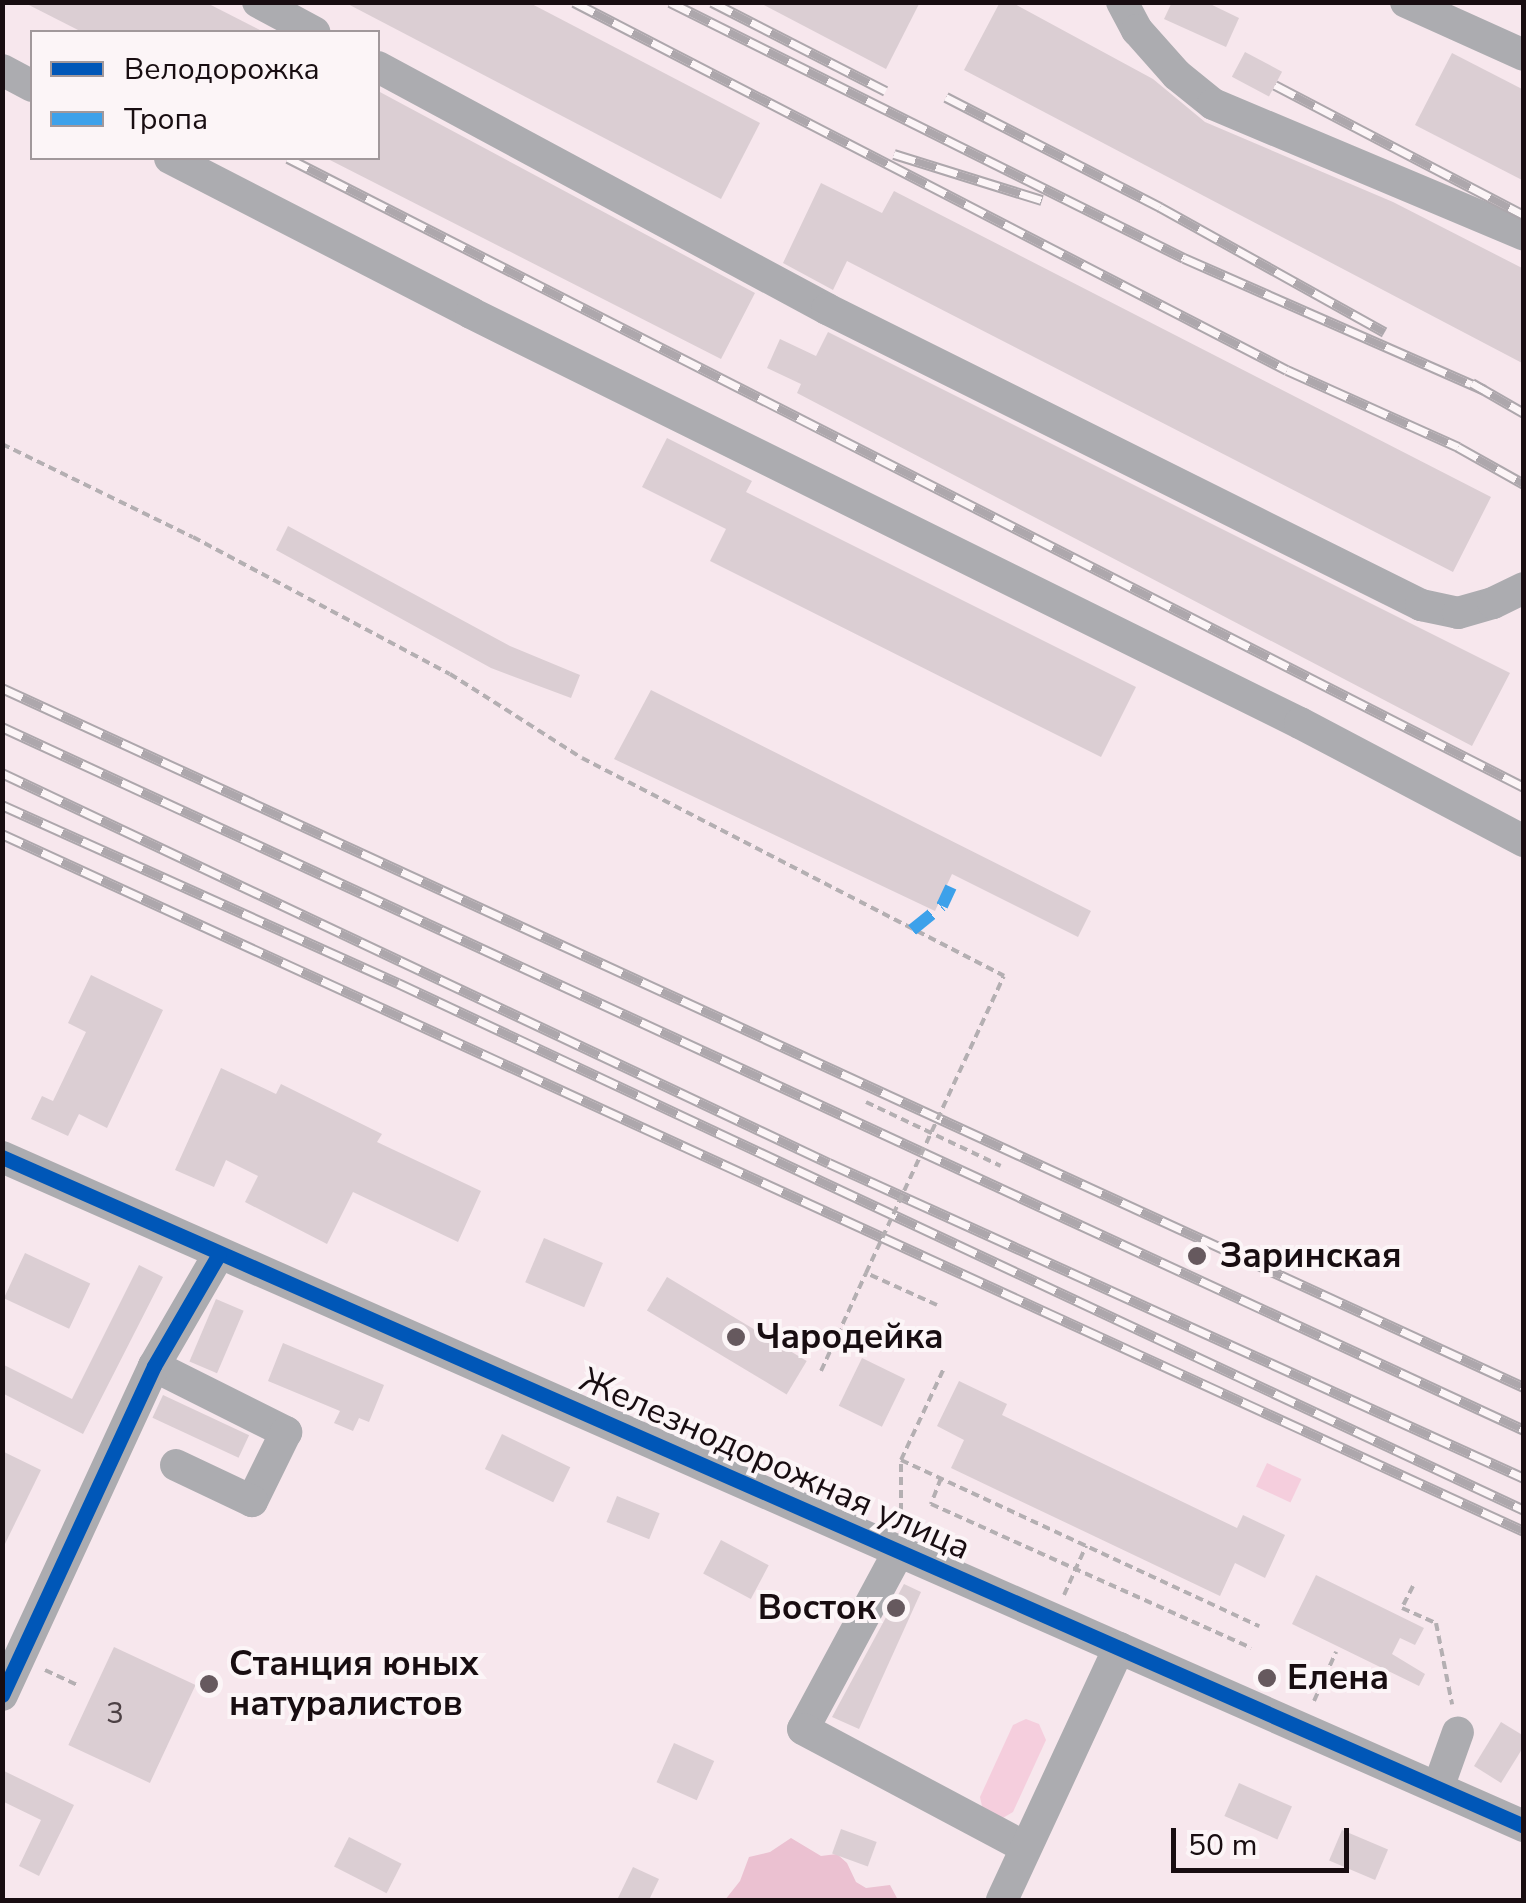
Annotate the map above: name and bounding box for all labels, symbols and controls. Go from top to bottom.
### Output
legend [30,30,380,160]
text: Велодорожка [124,49,320,90]
text: Тропа [124,99,208,140]
place label: Заринская [1220,1235,1402,1277]
marker: Заринская [1184,1243,1210,1269]
place label: Чародейка [756,1316,944,1358]
marker: Чародейка [725,1326,747,1348]
street label: Железнодорожная улица [573,1359,977,1569]
place label: Восток [758,1587,876,1629]
marker: Восток [885,1597,907,1619]
place label: Станция юных натуралистов [229,1643,479,1725]
place label: Елена [1287,1657,1389,1699]
marker: Елена [1256,1667,1278,1689]
marker: Станция юных натуралистов [198,1673,220,1695]
house number: 3 [106,1696,124,1732]
scale bar [1176,1808,1354,1870]
text: 50 m [1188,1825,1257,1866]

